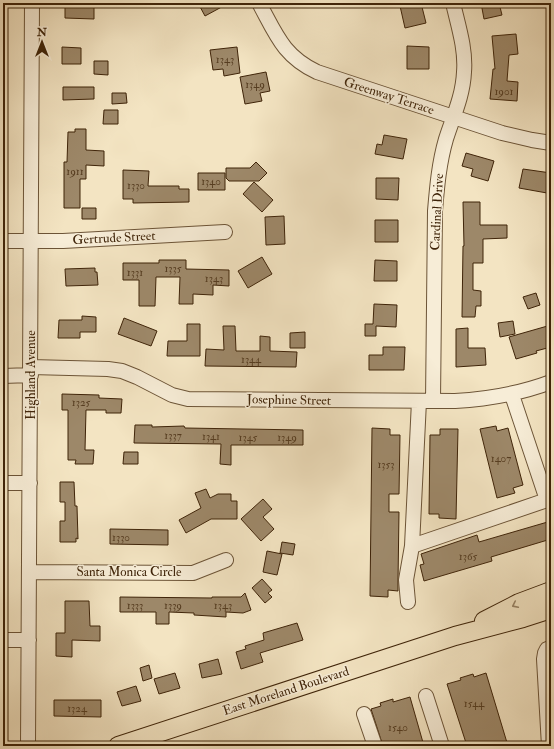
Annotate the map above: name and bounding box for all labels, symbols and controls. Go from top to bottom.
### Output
north arrow [22,22,62,62]
text: N [36,26,48,39]
house number: 1343 [216,53,234,66]
street label: Greenway Terrace [342,74,437,119]
house number: 1349 [245,78,265,91]
house number: 1901 [494,85,514,98]
house number: 1911 [66,165,84,178]
street label: Cardinal Drive [427,172,447,251]
house number: 1340 [201,175,221,188]
house number: 1330 [127,179,145,192]
street label: Gertrude Street [72,228,156,248]
house number: 1335 [164,262,182,275]
house number: 1331 [127,266,143,279]
house number: 1343 [205,272,223,285]
street label: Highland Avenue [23,330,39,420]
house number: 1344 [241,353,262,366]
street label: Josephine Street [246,391,331,410]
house number: 1325 [72,396,90,409]
house number: 1337 [164,429,182,442]
house number: 1341 [202,430,220,443]
house number: 1345 [239,431,258,444]
house number: 1349 [277,431,297,444]
house number: 1407 [491,452,511,465]
house number: 1353 [377,458,395,471]
house number: 1330 [112,531,130,544]
house number: 1365 [459,550,477,563]
street label: Santa Monica Circle [76,564,182,580]
house number: 1333 [127,599,143,612]
house number: 1339 [164,599,182,612]
house number: 1343 [214,599,232,612]
one-way arrow [512,600,519,608]
street label: East Moreland Boulevard [221,663,352,719]
house number: 1544 [464,697,485,710]
house number: 1324 [67,702,88,715]
house number: 1540 [388,721,408,734]

